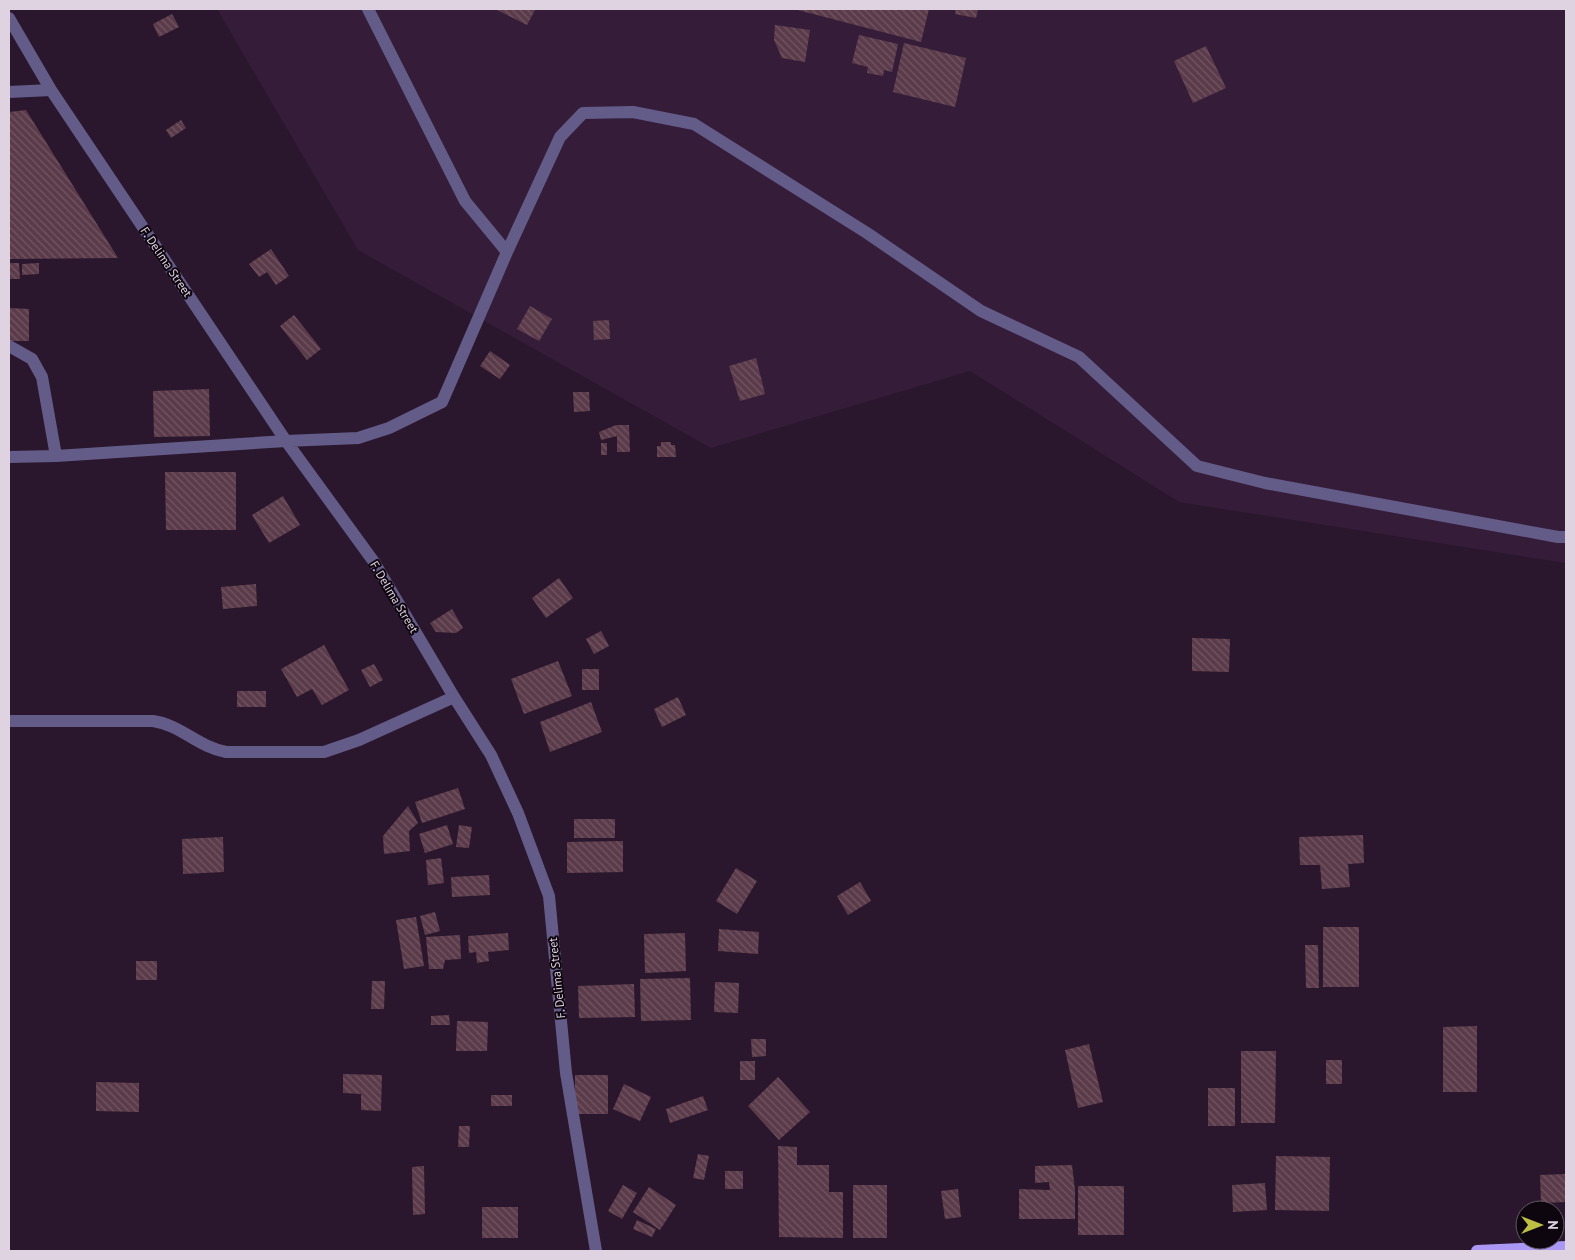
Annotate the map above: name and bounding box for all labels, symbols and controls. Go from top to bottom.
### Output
street label: F. Delima Street [137,224,195,300]
street label: F. Delima Street [367,558,422,635]
street label: F. Delima Street [545,937,568,1019]
north arrow [1515,1200,1565,1250]
text: N [1544,1220,1562,1230]

